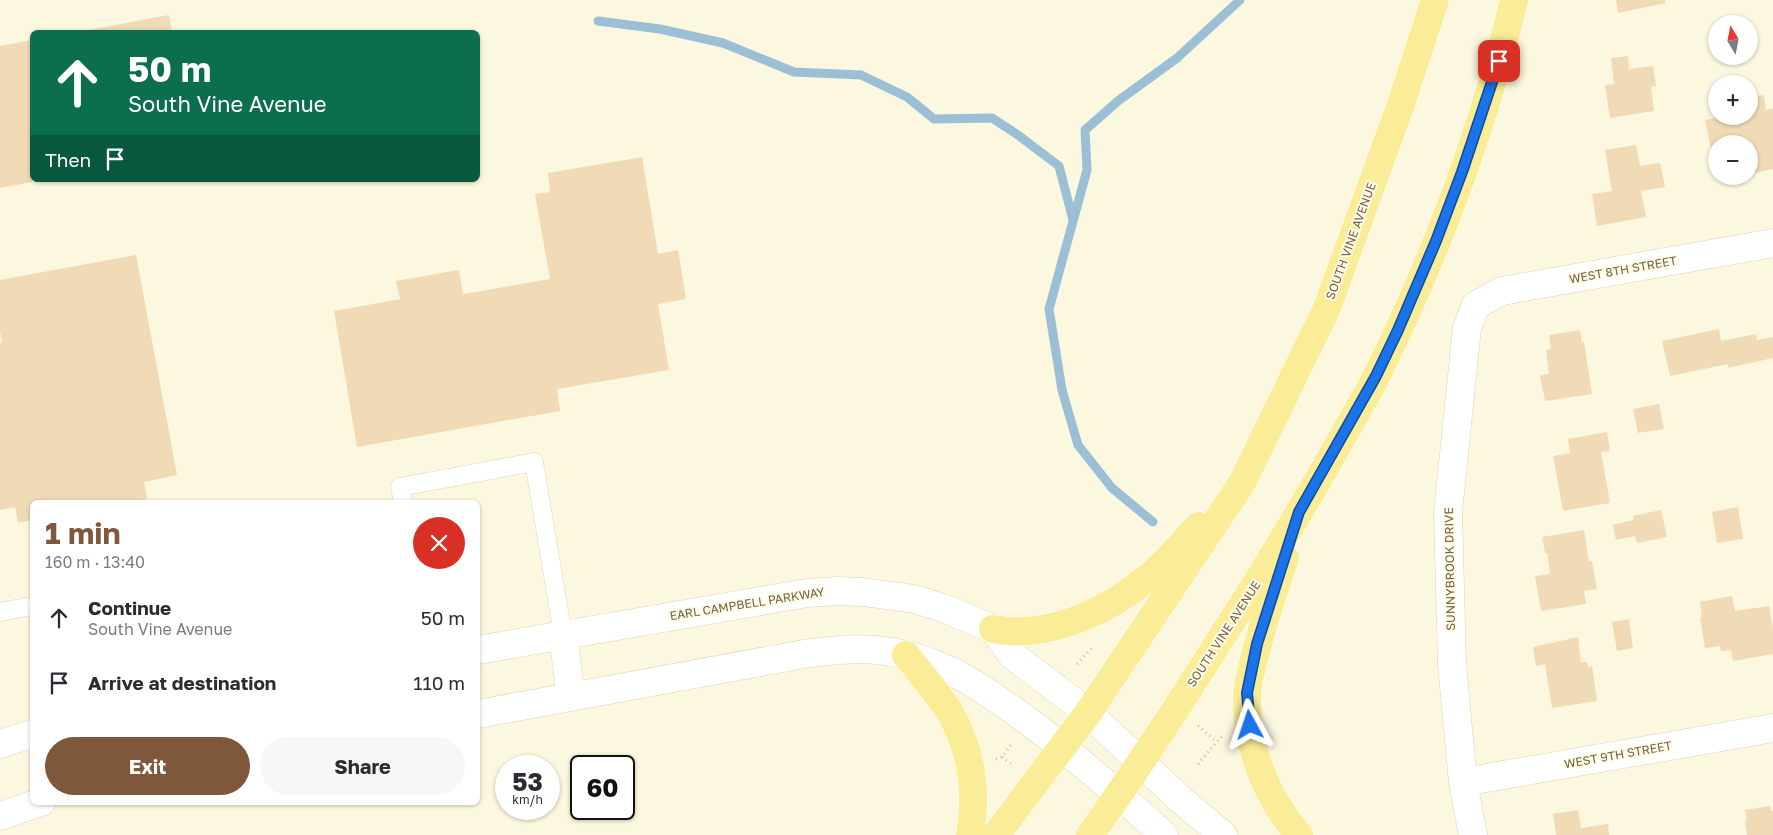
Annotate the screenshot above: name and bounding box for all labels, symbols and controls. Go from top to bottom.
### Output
north arrow [1708,15,1758,65]
map controls [1708,15,1758,185]
pin [1478,40,1520,82]
icon: arrive [1485,47,1513,75]
text: 50 m [128,48,211,90]
icon: ahead [45,50,110,115]
button: + [1708,75,1758,125]
text: South Vine Avenue [128,90,327,117]
button: − [1708,135,1758,185]
icon: arrive [101,145,129,173]
text: Then [45,148,91,171]
street label: SOUTH VINE AVENUE [1322,180,1379,301]
street label: WEST 8TH STREET [1568,253,1678,286]
street label: SUNNYBROOK DRIVE [1441,507,1458,631]
text: 1 min [45,515,121,551]
button: close [413,517,465,569]
text: 160 m · 13:40 [45,552,145,572]
street label: SOUTH VINE AVENUE [1184,578,1264,690]
street label: EARL CAMPBELL PARKWAY [669,584,826,623]
text: Continue [88,596,171,619]
icon: ahead [45,604,73,632]
text: 50 m [421,606,465,629]
text: South Vine Avenue [88,619,232,639]
icon: arrive [45,669,73,697]
text: Arrive at destination [88,671,276,694]
text: 110 m [413,671,465,694]
position arrow [1223,698,1275,750]
button: Exit [45,737,250,795]
button: Share [260,737,465,795]
street label: WEST 9TH STREET [1563,738,1673,771]
speed limit sign: 60 [570,755,635,820]
text: 53 [512,766,543,797]
text: km/h [512,792,543,807]

